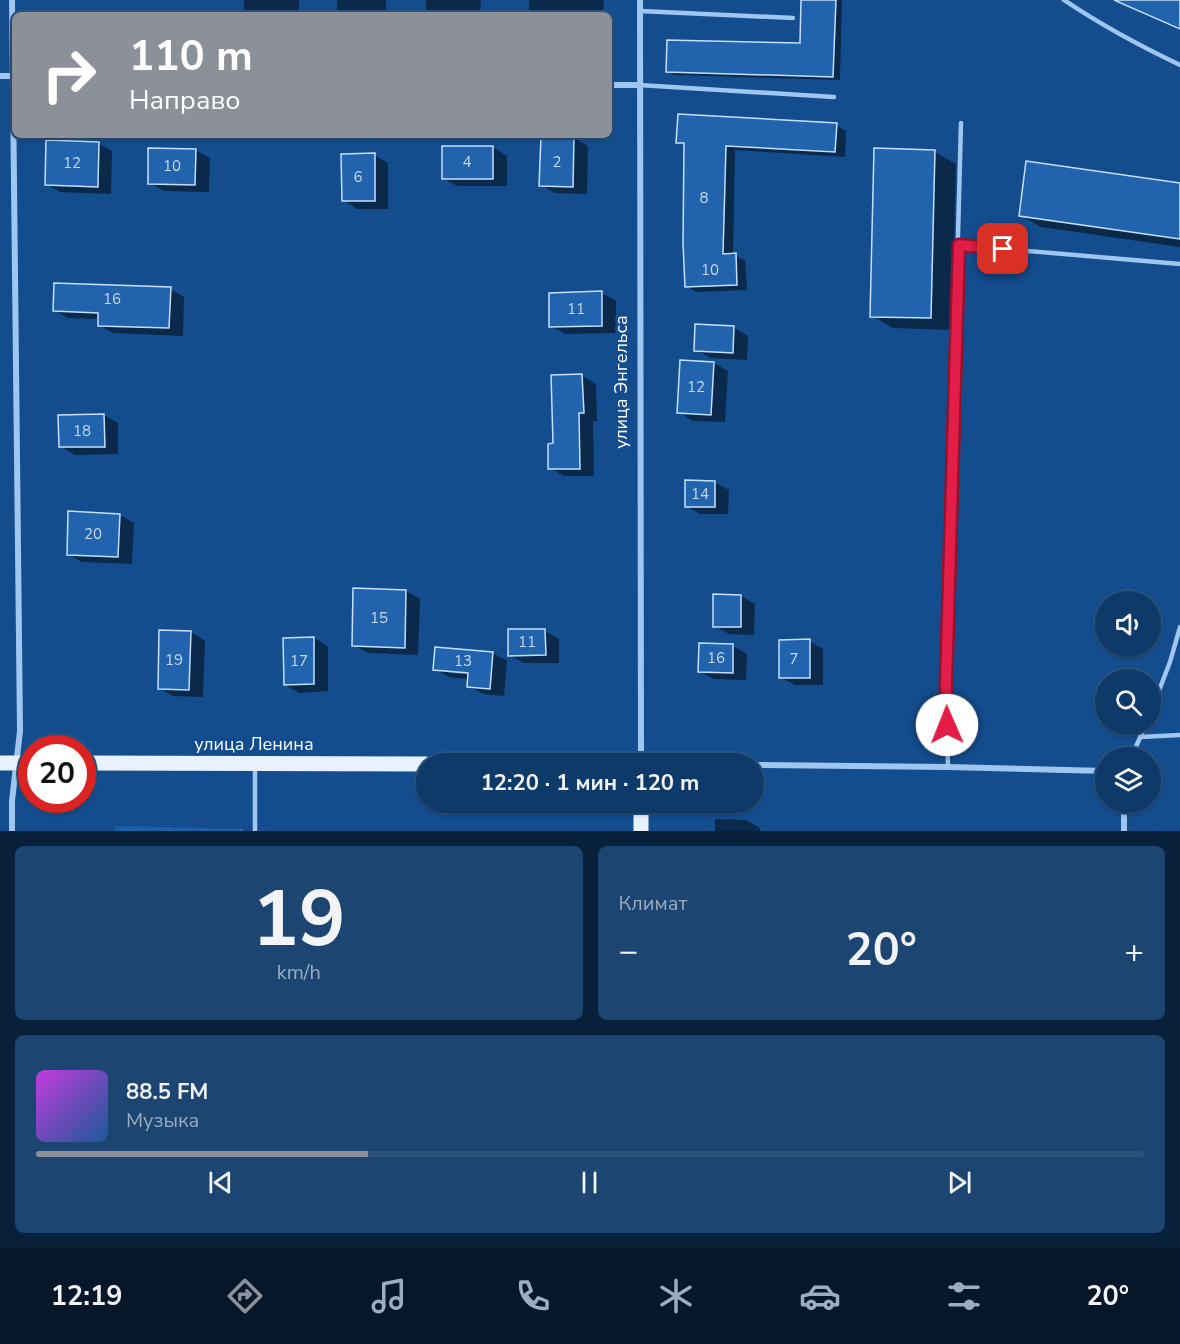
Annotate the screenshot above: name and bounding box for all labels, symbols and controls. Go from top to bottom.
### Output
text: 110 m [129,28,253,85]
icon: right [30,36,108,114]
text: Направо [129,82,240,119]
house number: 4 [462,152,472,172]
house number: 2 [552,152,562,172]
house number: 12 [63,153,81,173]
house number: 10 [163,156,181,176]
house number: 6 [353,167,363,187]
house number: 8 [699,188,709,208]
pin [977,223,1028,274]
icon: arrive [986,232,1019,265]
house number: 10 [701,260,719,280]
house number: 16 [103,289,121,309]
house number: 11 [567,299,585,319]
street label: улица Энгельса [609,315,633,449]
house number: 12 [687,377,705,397]
house number: 18 [73,421,91,441]
house number: 14 [691,484,709,504]
house number: 20 [84,524,102,544]
map controls [1095,591,1161,813]
button: sound [1095,591,1161,657]
house number: 15 [370,608,388,628]
house number: 11 [518,632,536,652]
house number: 16 [707,648,725,668]
house number: 7 [789,649,799,669]
house number: 19 [165,650,183,670]
house number: 17 [290,651,308,671]
house number: 13 [454,651,472,671]
button: search [1095,669,1161,735]
position arrow [915,693,979,757]
street label: улица Ленина [194,732,314,756]
speed limit sign: 20 [18,735,96,813]
button: layers [1095,747,1161,813]
text: 12:20 · 1 мин · 120 m [481,768,699,798]
text: 19 [252,866,346,973]
text: Климат [619,890,687,917]
text: 20° [846,920,917,981]
text: − [619,929,638,974]
text: + [1124,929,1144,974]
text: km/h [277,959,321,986]
text: 88.5 FM [126,1077,208,1107]
text: Музыка [126,1107,199,1134]
icon: previous [204,1166,237,1199]
icon: pause [573,1166,606,1199]
icon: next [943,1166,976,1199]
icon: directions [224,1275,266,1317]
icon: music [368,1275,410,1317]
icon: phone [512,1275,554,1317]
icon: climate [655,1275,697,1317]
icon: car [799,1275,841,1317]
icon: filters [943,1275,985,1317]
text: 12:19 [51,1278,122,1315]
text: 20° [1086,1278,1129,1315]

